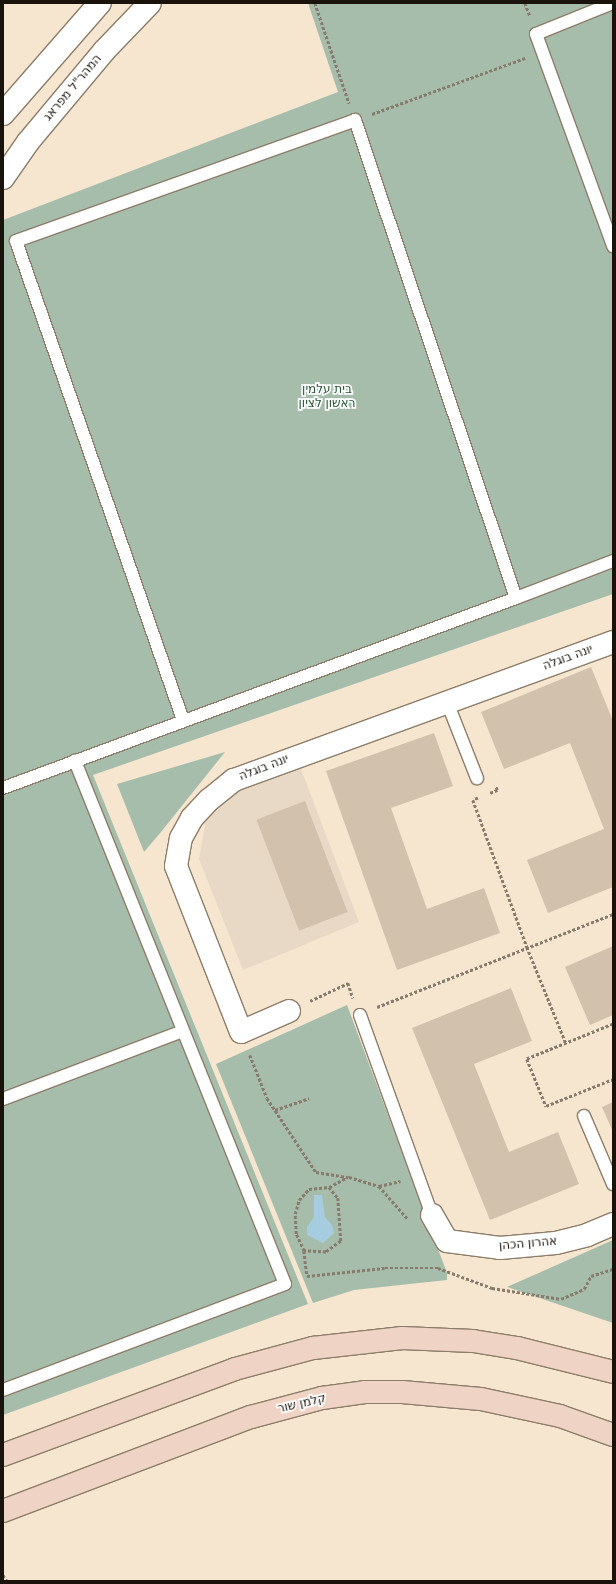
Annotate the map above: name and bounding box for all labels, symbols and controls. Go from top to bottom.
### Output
street label: המהר"ל מפראג [41,52,105,124]
park label: בית עלמין ראשון לציון [299,383,355,411]
street label: יונה בוגלה [541,642,595,674]
street label: יונה בוגלה [237,752,291,784]
street label: אהרון הכהן [498,1234,558,1254]
street label: קלמן שור [276,1391,328,1417]

